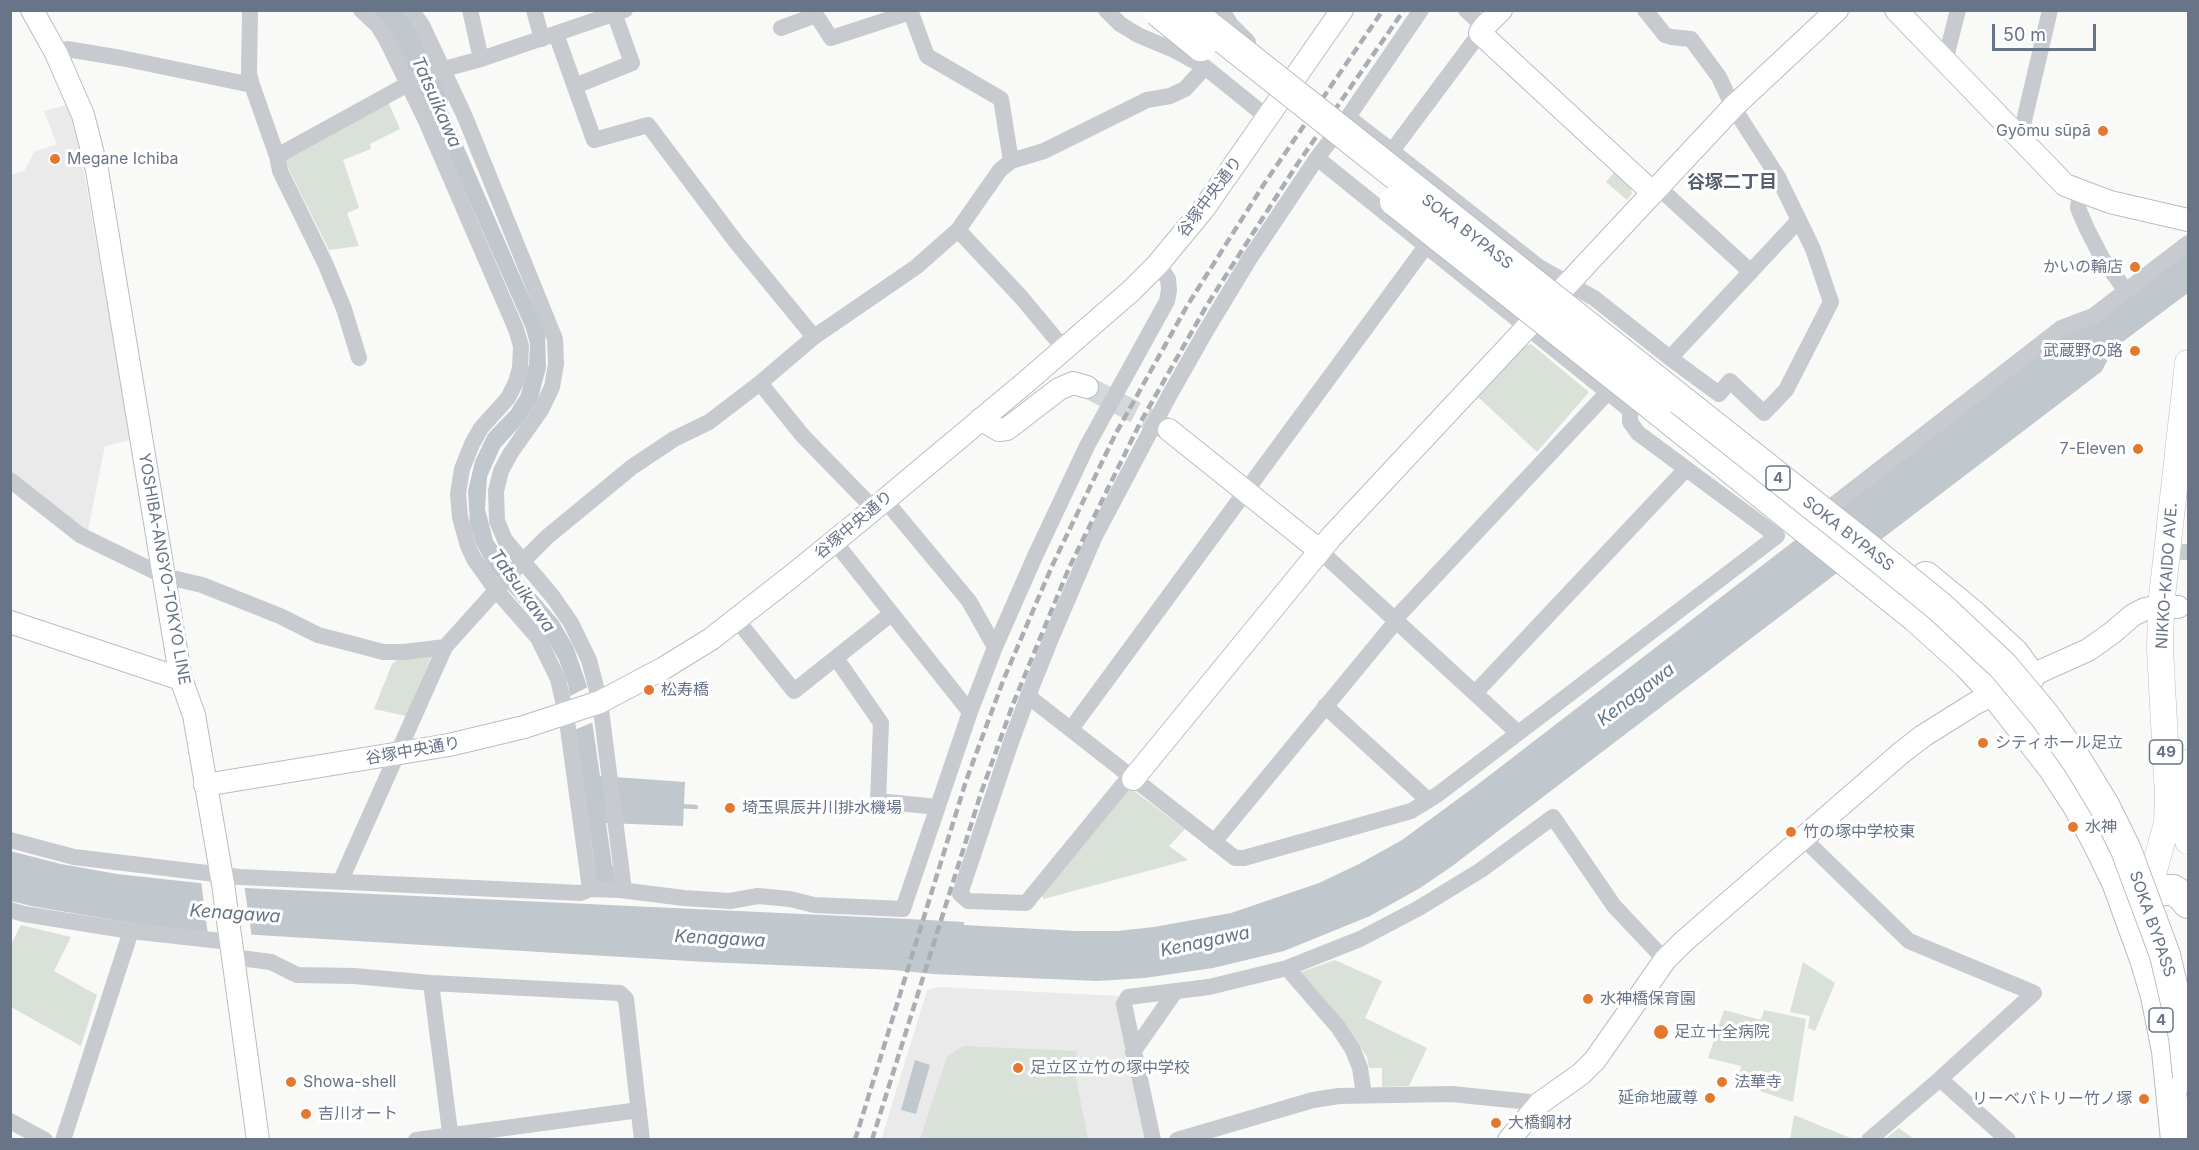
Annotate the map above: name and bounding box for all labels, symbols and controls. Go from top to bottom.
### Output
scale bar [1995,12,2098,50]
text: 50 m [2003,24,2046,45]
water label: Tatsuikawa [406,53,466,151]
place label: Gyōmu sūpā [1996,121,2091,141]
marker: Gyōmu sūpā [2096,124,2110,138]
place label: Megane Ichiba [67,149,179,169]
marker: Megane Ichiba [48,152,62,166]
street label: 谷塚中央通り [1173,153,1247,241]
district label: 谷塚二丁目 [1687,172,1777,194]
street label: SOKA BYPASS [1417,190,1517,274]
place label: かいの輪店 [2043,257,2123,277]
marker: かいの輪店 [2128,260,2142,274]
place label: 武蔵野の路 [2043,341,2123,361]
marker: 武蔵野の路 [2128,344,2142,358]
place label: 7-Eleven [2060,439,2126,459]
marker: 7-Eleven [2131,442,2145,456]
street label: YOSHIBA-ANGYO-TOKYO LINE [134,452,194,686]
road number: 4 [1766,466,1790,490]
street label: 谷塚中央通り [811,487,897,563]
street label: SOKA BYPASS [1798,492,1898,576]
street label: NIKKO-KAIDO AVE. [2152,502,2182,650]
water label: Tatsuikawa [485,545,559,637]
water label: Kenagawa [1593,659,1679,731]
place label: 松寿橋 [661,680,709,700]
marker: 松寿橋 [642,683,656,697]
street label: 谷塚中央通り [364,733,462,769]
place label: シティホール足立 [1995,733,2123,753]
marker: シティホール足立 [1976,736,1990,750]
road number: 49 [2150,740,2182,764]
place label: 埼玉県辰井川排水機場 [742,798,902,818]
marker: 埼玉県辰井川排水機場 [723,801,737,815]
place label: 水神 [2085,817,2117,837]
marker: 水神 [2066,820,2080,834]
place label: 竹の塚中学校東 [1803,822,1915,842]
marker: 竹の塚中学校東 [1784,825,1798,839]
street label: SOKA BYPASS [2125,869,2179,979]
water label: Kenagawa [189,900,281,928]
water label: Kenagawa [1158,922,1252,962]
water label: Kenagawa [674,926,766,952]
place label: 水神橋保育園 [1600,989,1696,1009]
marker: 水神橋保育園 [1581,992,1595,1006]
road number: 4 [2149,1008,2173,1032]
place label: 足立十全病院 [1674,1022,1770,1042]
marker: 足立十全病院 [1652,1023,1670,1041]
place label: 足立区立竹の塚中学校 [1030,1058,1190,1078]
marker: 足立区立竹の塚中学校 [1011,1061,1025,1075]
place label: Showa-shell [303,1072,396,1092]
place label: 法華寺 [1734,1072,1782,1092]
marker: Showa-shell [284,1075,298,1089]
marker: 法華寺 [1715,1075,1729,1089]
place label: 延命地蔵尊 [1618,1088,1698,1108]
place label: リーベパトリー竹ノ塚 [1972,1089,2132,1109]
marker: 延命地蔵尊 [1703,1091,1717,1105]
marker: リーベパトリー竹ノ塚 [2137,1092,2151,1106]
place label: 吉川オート [318,1104,398,1124]
marker: 吉川オート [299,1107,313,1121]
place label: 大橋鋼材 [1508,1113,1572,1133]
marker: 大橋鋼材 [1489,1116,1503,1130]

